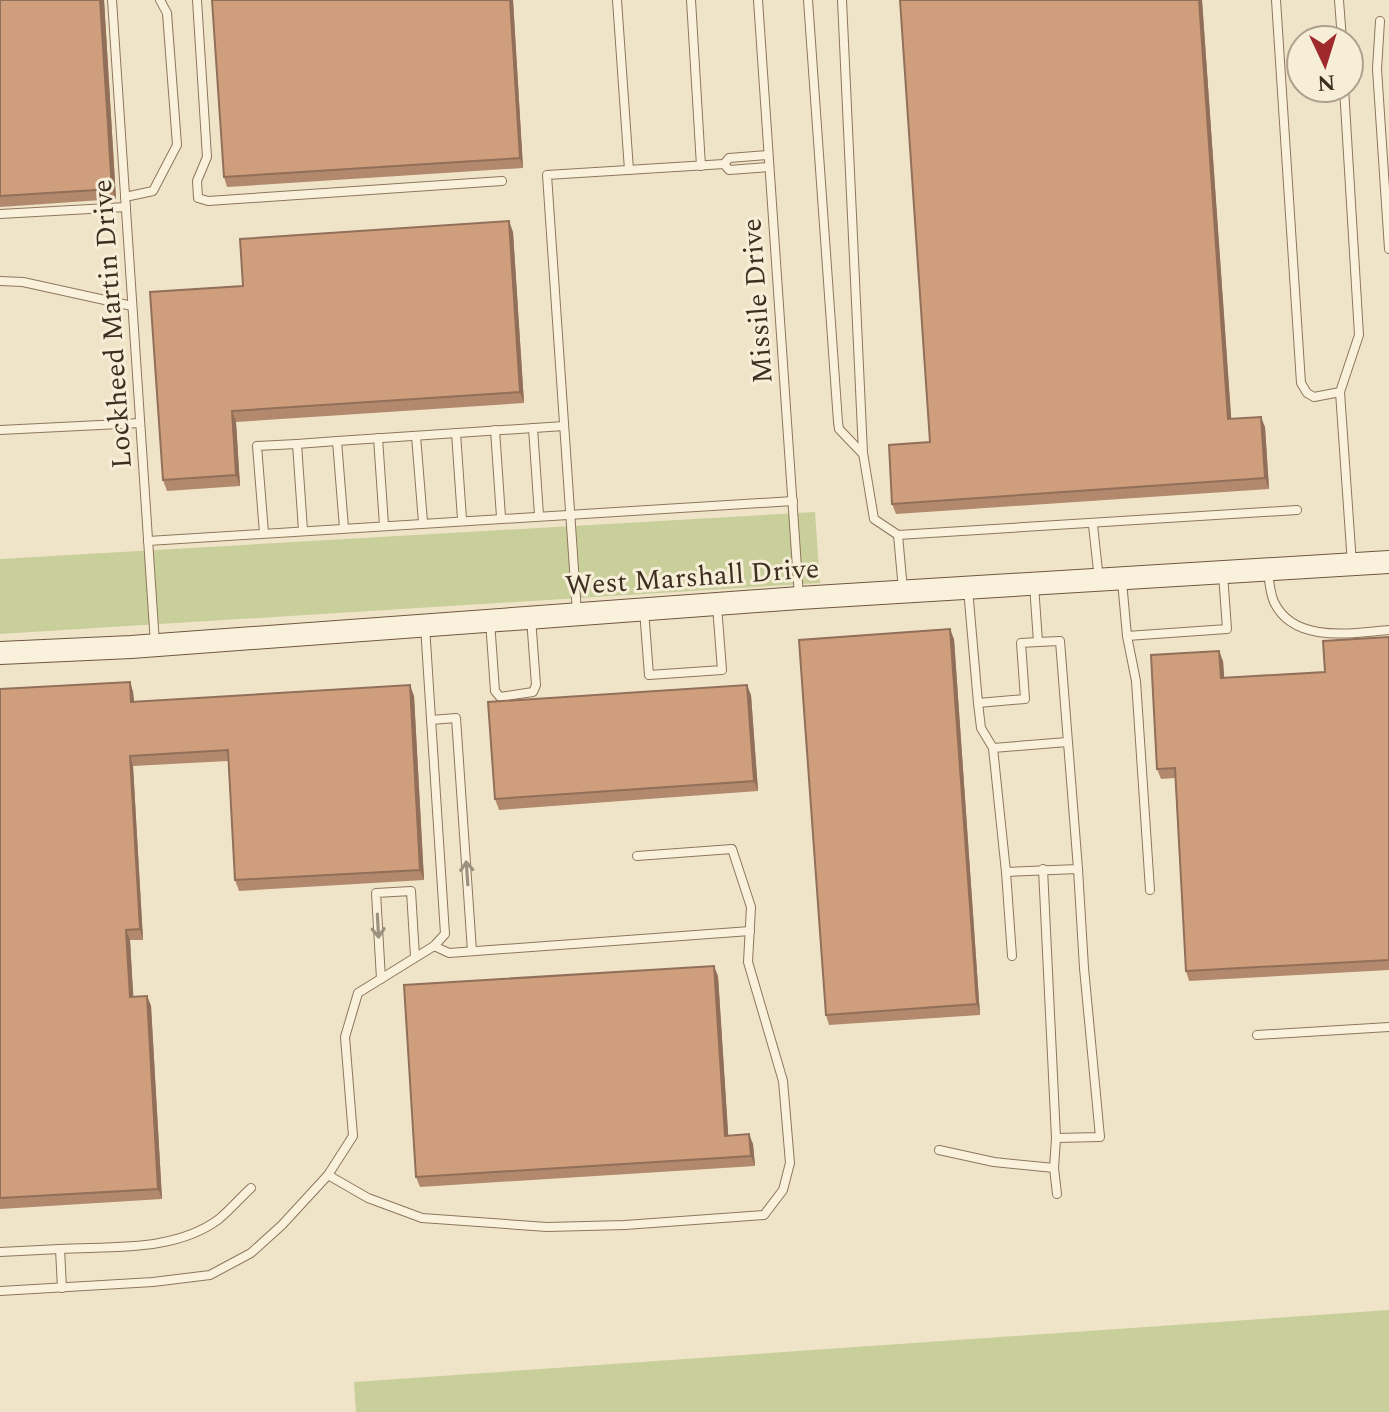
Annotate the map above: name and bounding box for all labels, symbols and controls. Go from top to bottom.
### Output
north arrow [1285,24,1365,104]
text: N [1316,65,1336,100]
street label: Lockheed Martin Drive [81,178,144,470]
street label: Missile Drive [730,217,785,385]
street label: West Marshall Drive [564,547,821,608]
one-way arrow [459,860,474,887]
one-way arrow [371,912,386,939]

